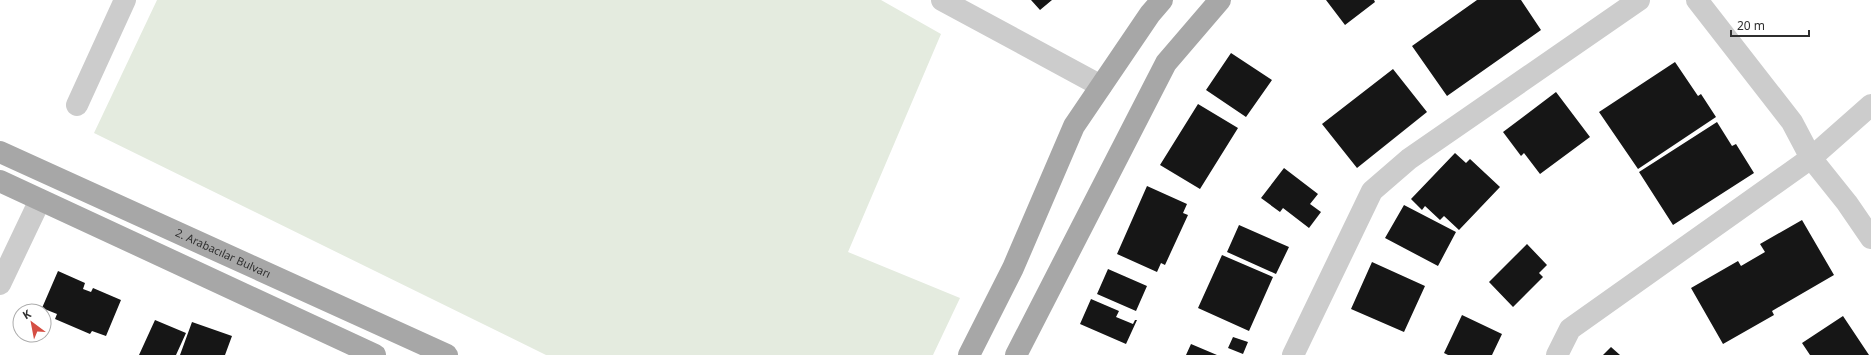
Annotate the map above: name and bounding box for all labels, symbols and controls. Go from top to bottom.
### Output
scale bar [1731,12,1809,38]
text: 20 m [1737,17,1765,34]
street label: 2. Arabacılar Bulvarı [173,225,273,281]
north arrow [12,303,52,343]
text: K [19,305,34,322]

